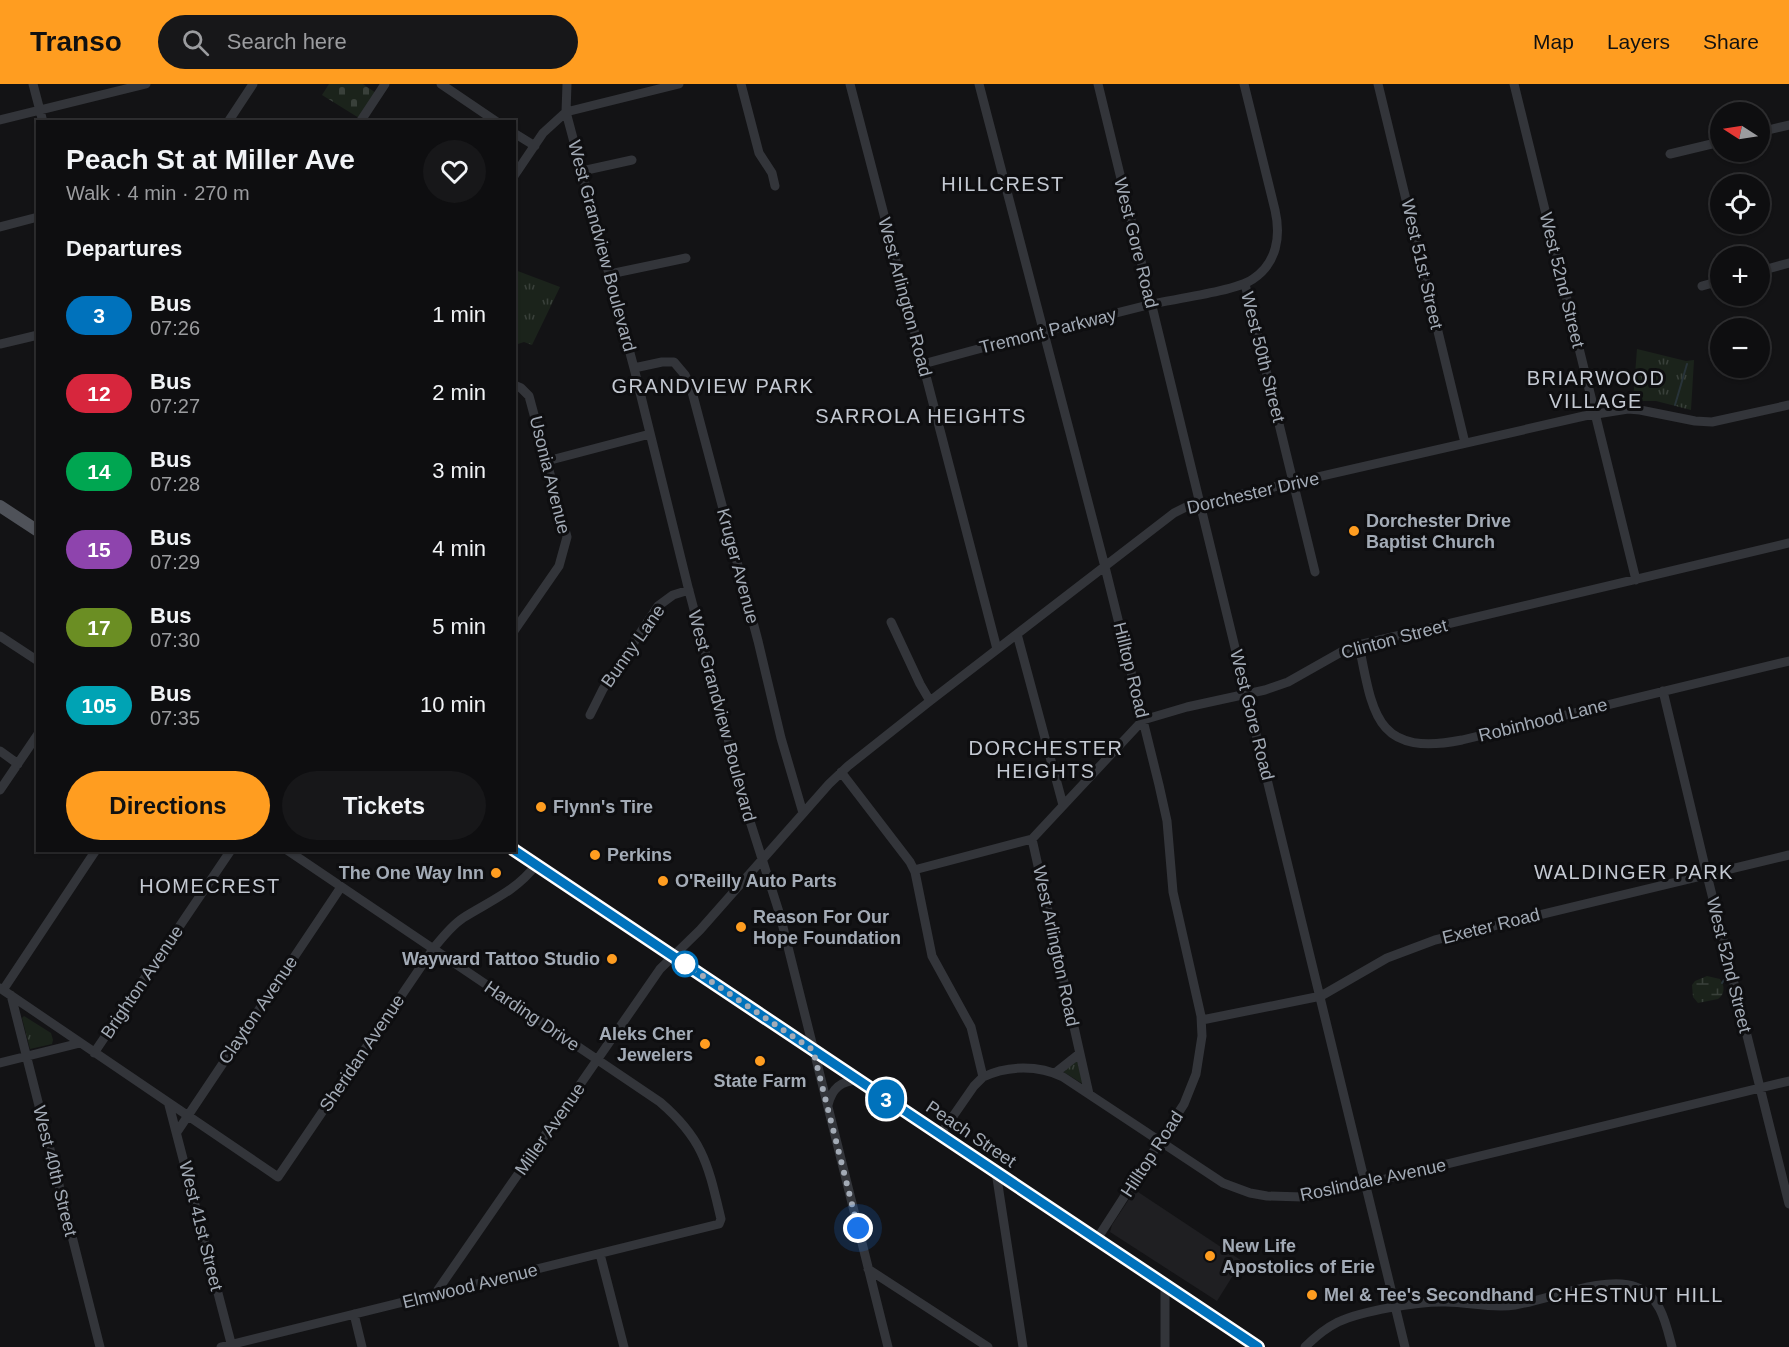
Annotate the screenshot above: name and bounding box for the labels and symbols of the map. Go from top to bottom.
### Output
north arrow [1710,102,1770,162]
street label: West Grandview Boulevard [564,138,640,354]
district label: HILLCREST [941,173,1065,195]
street label: West Gore Road [1110,176,1162,310]
street label: West 51st Street [1397,197,1447,331]
street label: West 52nd Street [1536,210,1588,350]
street label: West Arlington Road [874,215,936,379]
street label: West 50th Street [1237,290,1289,424]
street label: Tremont Parkway [977,304,1119,358]
district label: BRIARWOOD VILLAGE [1527,367,1665,412]
district label: GRANDVIEW PARK [612,375,814,397]
district label: SARROLA HEIGHTS [815,405,1027,427]
street label: Usonia Avenue [526,414,574,536]
street label: Dorchester Drive [1185,468,1321,518]
street label: Kruger Avenue [713,506,763,626]
place label: Dorchester Drive Baptist Church [1366,511,1511,552]
marker: Dorchester Drive Baptist Church [1347,524,1361,538]
street label: Bunny Lane [597,601,669,691]
street label: West Grandview Boulevard [684,608,760,824]
street label: Clinton Street [1339,615,1449,663]
street label: Hilltop Road [1109,620,1153,720]
street label: West Gore Road [1226,648,1278,782]
street label: Robinhood Lane [1476,694,1610,746]
district label: DORCHESTER HEIGHTS [968,737,1124,782]
place label: Flynn's Tire [553,797,653,817]
marker: Flynn's Tire [534,800,548,814]
place label: Perkins [607,845,672,865]
marker: Perkins [588,848,602,862]
district label: WALDINGER PARK [1534,861,1734,883]
place label: The One Way Inn [339,863,484,883]
street label: West Arlington Road [1029,864,1083,1028]
marker: The One Way Inn [489,866,503,880]
place label: O'Reilly Auto Parts [675,871,837,891]
marker: O'Reilly Auto Parts [656,874,670,888]
district label: HOMECREST [139,875,281,897]
street label: West 52nd Street [1703,895,1755,1035]
street label: Exeter Road [1440,904,1542,948]
place label: Reason For Our Hope Foundation [753,907,901,948]
marker: Reason For Our Hope Foundation [734,920,748,934]
street label: Brighton Avenue [97,922,187,1042]
place label: Wayward Tattoo Studio [402,949,600,969]
unlabelled marker [672,951,698,977]
street label: Clayton Avenue [215,952,301,1068]
marker: Wayward Tattoo Studio [605,952,619,966]
street label: Harding Drive [481,977,583,1055]
street label: Sheridan Avenue [315,991,409,1115]
place label: Aleks Cher Jewelers [599,1024,693,1065]
marker: Aleks Cher Jewelers [698,1037,712,1051]
marker: State Farm [753,1054,767,1068]
place label: State Farm [713,1071,807,1091]
street label: Miller Avenue [511,1079,589,1179]
line badge: 3 [866,1080,906,1118]
street label: Peach Street [922,1097,1020,1171]
street label: West 40th Street [29,1104,81,1238]
street label: Hilltop Road [1117,1107,1187,1201]
street label: Roslindale Avenue [1298,1155,1448,1205]
street label: West 41st Street [175,1159,227,1293]
your location [843,1213,873,1243]
place label: New Life Apostolics of Erie [1222,1236,1375,1277]
marker: New Life Apostolics of Erie [1203,1249,1217,1263]
street label: Elmwood Avenue [400,1260,540,1312]
district label: CHESTNUT HILL [1548,1284,1724,1306]
place label: Mel & Tee's Secondhand [1324,1285,1534,1305]
marker: Mel & Tee's Secondhand [1305,1288,1319,1302]

